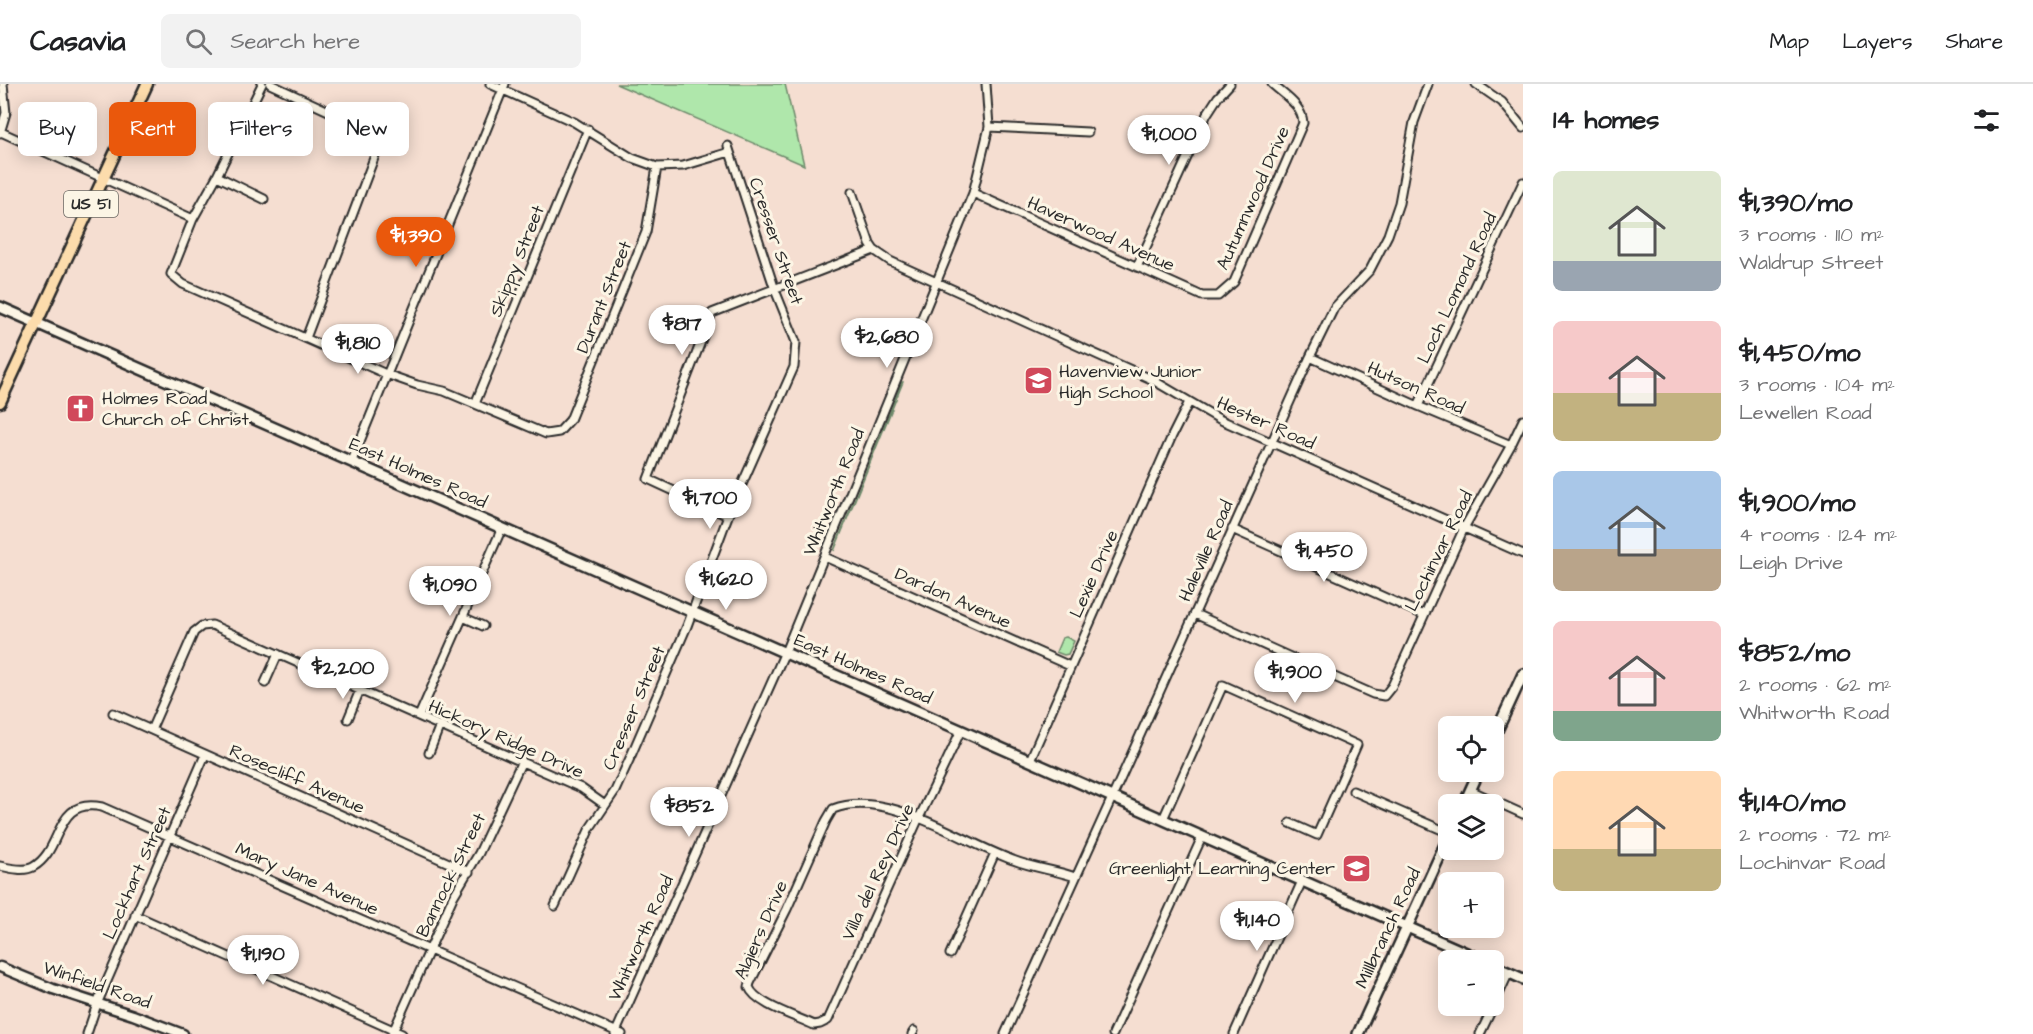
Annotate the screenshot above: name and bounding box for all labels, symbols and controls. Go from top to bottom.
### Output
search box [161,14,581,68]
text: Casavia [30,22,125,61]
icon: search [182,25,215,58]
text: Search here [230,26,360,57]
text: Map [1769,27,1809,56]
text: Layers [1842,27,1912,56]
text: Share [1945,27,2003,56]
chip: Buy [18,102,97,156]
chip: Rent [109,102,196,156]
chip: Filters [208,102,313,156]
chip: New [325,102,409,156]
text: 14 homes [1553,102,1659,138]
icon: filters [1970,104,2003,137]
pin: $1,000 [1120,115,1218,166]
text: $1,000 [1141,120,1197,148]
street label: Autumnwood Drive [1210,122,1296,274]
street label: Cresser Street [743,174,810,309]
text: $1,390/mo [1739,185,1853,221]
street label: Haverwood Avenue [1023,190,1179,278]
road number: US 51 [64,191,118,217]
icon: home [1601,195,1673,267]
street label: Skippy Street [483,201,552,321]
street label: Loch Lomond Road [1411,209,1503,367]
pin: $1,390 [367,217,465,268]
text: 3 rooms · 110 m² [1739,221,1884,249]
text: $1,390 [390,222,442,250]
street label: Durant Street [570,237,638,357]
text: Waldrup Street [1739,249,1883,277]
pin: $817 [646,305,718,356]
text: $817 [663,310,701,338]
pin: $2,680 [838,318,936,369]
text: $2,680 [855,323,919,351]
pin: $1,810 [309,324,407,375]
text: $1,810 [335,329,381,357]
text: $1,450/mo [1739,335,1861,371]
icon: home [1601,345,1673,417]
street label: Hutson Road [1363,355,1469,421]
place label: Havenview Junior High School [1059,359,1201,406]
school or university icon: Havenview Junior High School [1022,365,1054,397]
text: 3 rooms · 104 m² [1739,371,1895,399]
place label: Holmes Road Church of Christ [102,386,250,432]
street label: Hester Road [1213,390,1319,456]
church icon: Holmes Road Church of Christ [65,392,97,424]
text: Lewellen Road [1739,399,1872,427]
street label: Whitworth Road [797,425,871,559]
street label: East Holmes Road [345,431,491,515]
pin: $1,700 [661,479,759,530]
text: $1,700 [683,484,737,512]
text: $1,900/mo [1739,485,1856,521]
street label: Lochinvar Road [1399,486,1479,616]
icon: home [1601,495,1673,567]
street label: Haleville Road [1172,496,1240,606]
text: 4 rooms · 124 m² [1739,521,1897,549]
street label: Lexie Drive [1064,526,1125,622]
pin: $1,450 [1275,532,1373,583]
text: $1,450 [1295,537,1353,565]
text: Leigh Drive [1739,549,1843,577]
pin: $1,620 [677,560,775,611]
street label: Dardon Avenue [891,561,1015,635]
text: $1,620 [699,565,753,593]
pin: $1,090 [401,566,499,617]
text: $1,090 [423,571,477,599]
street label: East Holmes Road [790,627,936,711]
text: $852/mo [1739,635,1850,671]
street label: Cresser Street [597,641,672,774]
icon: home [1601,645,1673,717]
pin: $2,200 [294,649,392,700]
pin: $1,900 [1246,653,1344,704]
text: $2,200 [312,654,374,682]
text: $1,900 [1268,658,1322,686]
text: 2 rooms · 62 m² [1739,671,1891,699]
street label: Hickory Ridge Drive [424,693,588,786]
text: Whitworth Road [1739,699,1889,727]
map controls [1438,716,1504,1016]
button: locate [1438,716,1504,782]
street label: Rosecliff Avenue [225,738,369,820]
text: $1,140/mo [1739,785,1846,821]
pin: $852 [653,787,725,838]
text: $852 [664,792,714,820]
button: layers [1438,794,1504,860]
icon: home [1601,795,1673,867]
street label: Villa del Rey Drive [835,799,922,945]
street label: Lockhart Street [96,802,178,943]
street label: Bannock Street [410,808,492,941]
text: 2 rooms · 72 m² [1739,821,1891,849]
street label: Mary Jane Avenue [231,836,383,923]
text: Lochinvar Road [1739,849,1885,877]
school or university icon: Greenlight Learning Center [1340,852,1372,884]
place label: Greenlight Learning Center [1109,856,1335,882]
street label: Millbranch Road [1349,864,1427,992]
street label: Whitworth Road [602,871,680,1005]
button: + [1438,872,1504,938]
street label: Algiers Drive [728,876,795,984]
pin: $1,140 [1208,901,1306,952]
text: $1,140 [1234,906,1280,934]
pin: $1,190 [214,935,312,986]
text: $1,190 [241,940,285,968]
button: − [1438,950,1504,1016]
street label: Winfield Road [40,955,154,1015]

